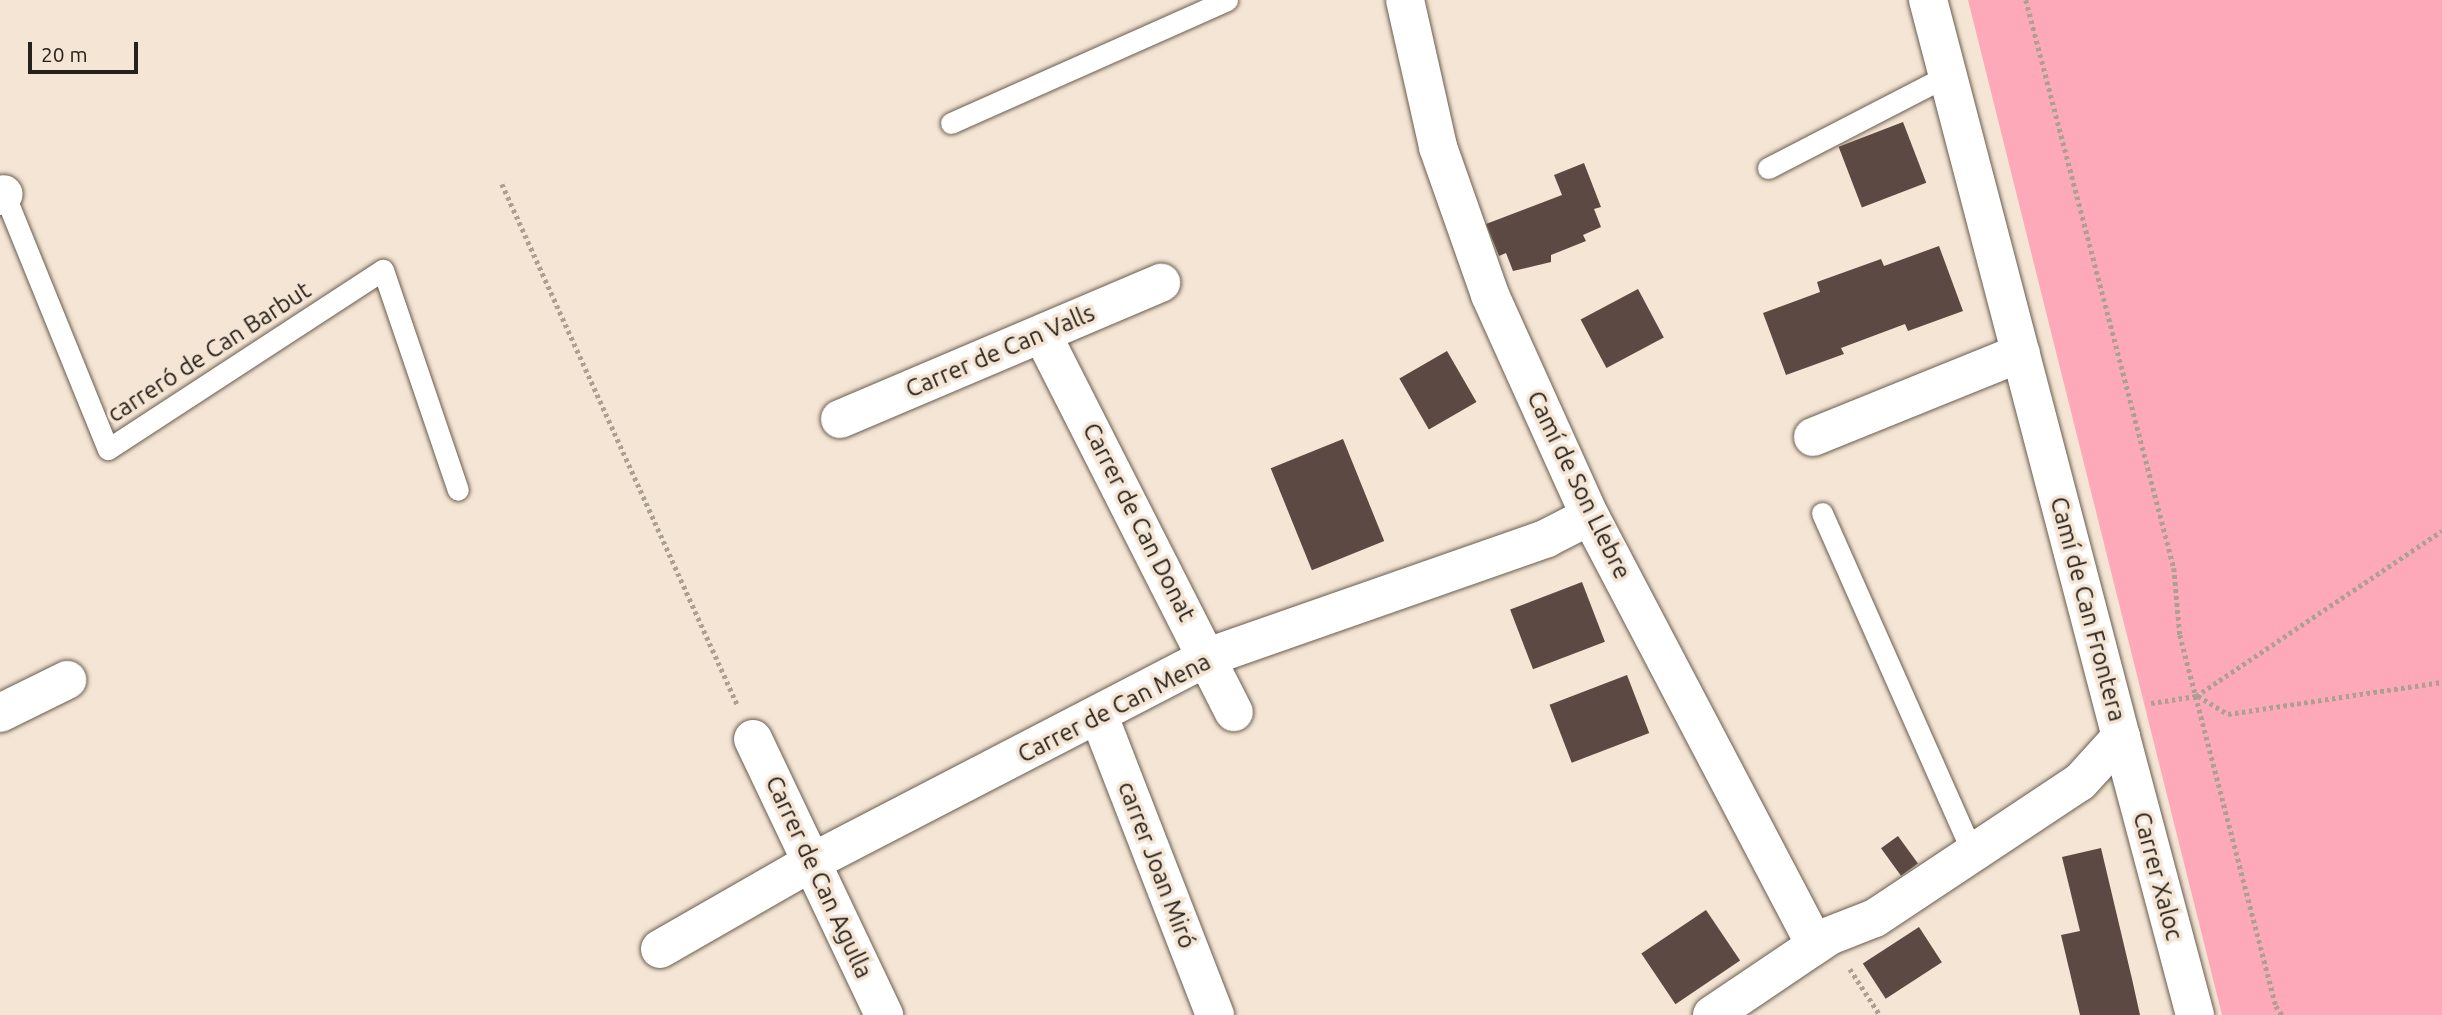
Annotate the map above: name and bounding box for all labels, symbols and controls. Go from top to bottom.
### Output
scale bar [32,28,142,72]
text: 20 m [41,42,88,66]
street label: carreró de Can Barbut [102,276,316,428]
street label: Carrer de Can Valls [901,298,1099,404]
street label: Camí de Son Llebre [1521,386,1637,584]
street label: Carrer de Can Donat [1077,418,1201,626]
street label: Camí de Can Frontera [2044,494,2132,724]
street label: Carrer de Can Mena [1013,647,1215,769]
street label: Carrer de Can Agulla [759,771,879,983]
street label: carrer Joan Miró [1112,777,1202,953]
street label: Carrer Xaloc [2127,809,2189,943]

